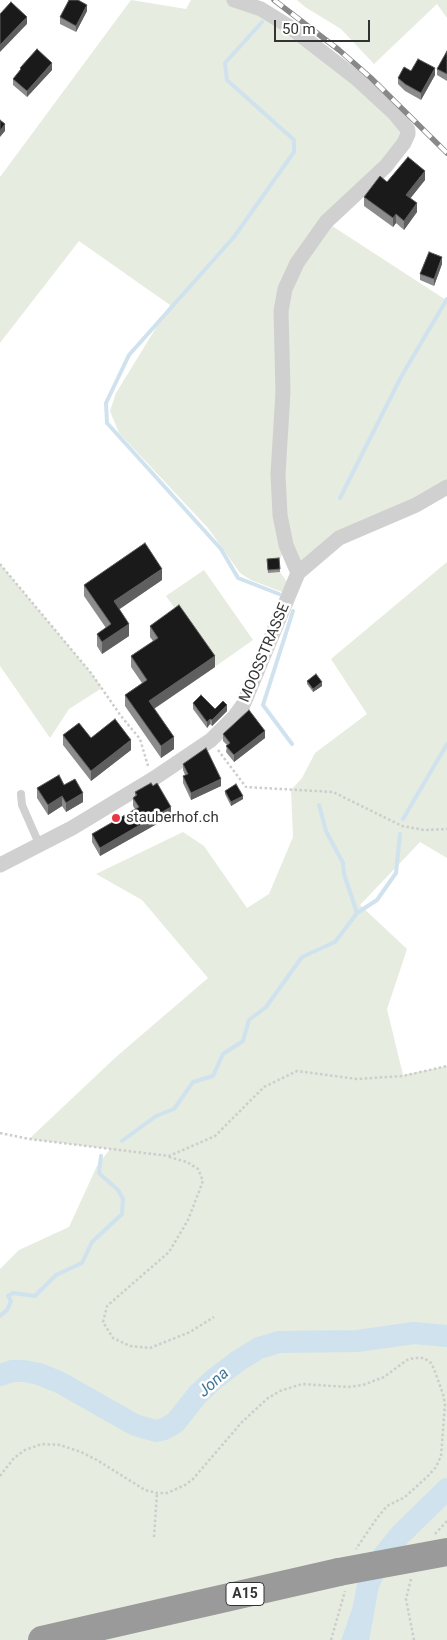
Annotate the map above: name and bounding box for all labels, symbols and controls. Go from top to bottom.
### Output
scale bar [277,10,373,42]
text: 50 m [282,20,316,38]
street label: MOOSSTRASSE [236,601,294,705]
place label: stauberhof.ch [126,809,219,827]
marker: stauberhof.ch [110,812,122,824]
water label: Jona [195,1364,233,1402]
road number: A15 [226,1582,264,1606]

